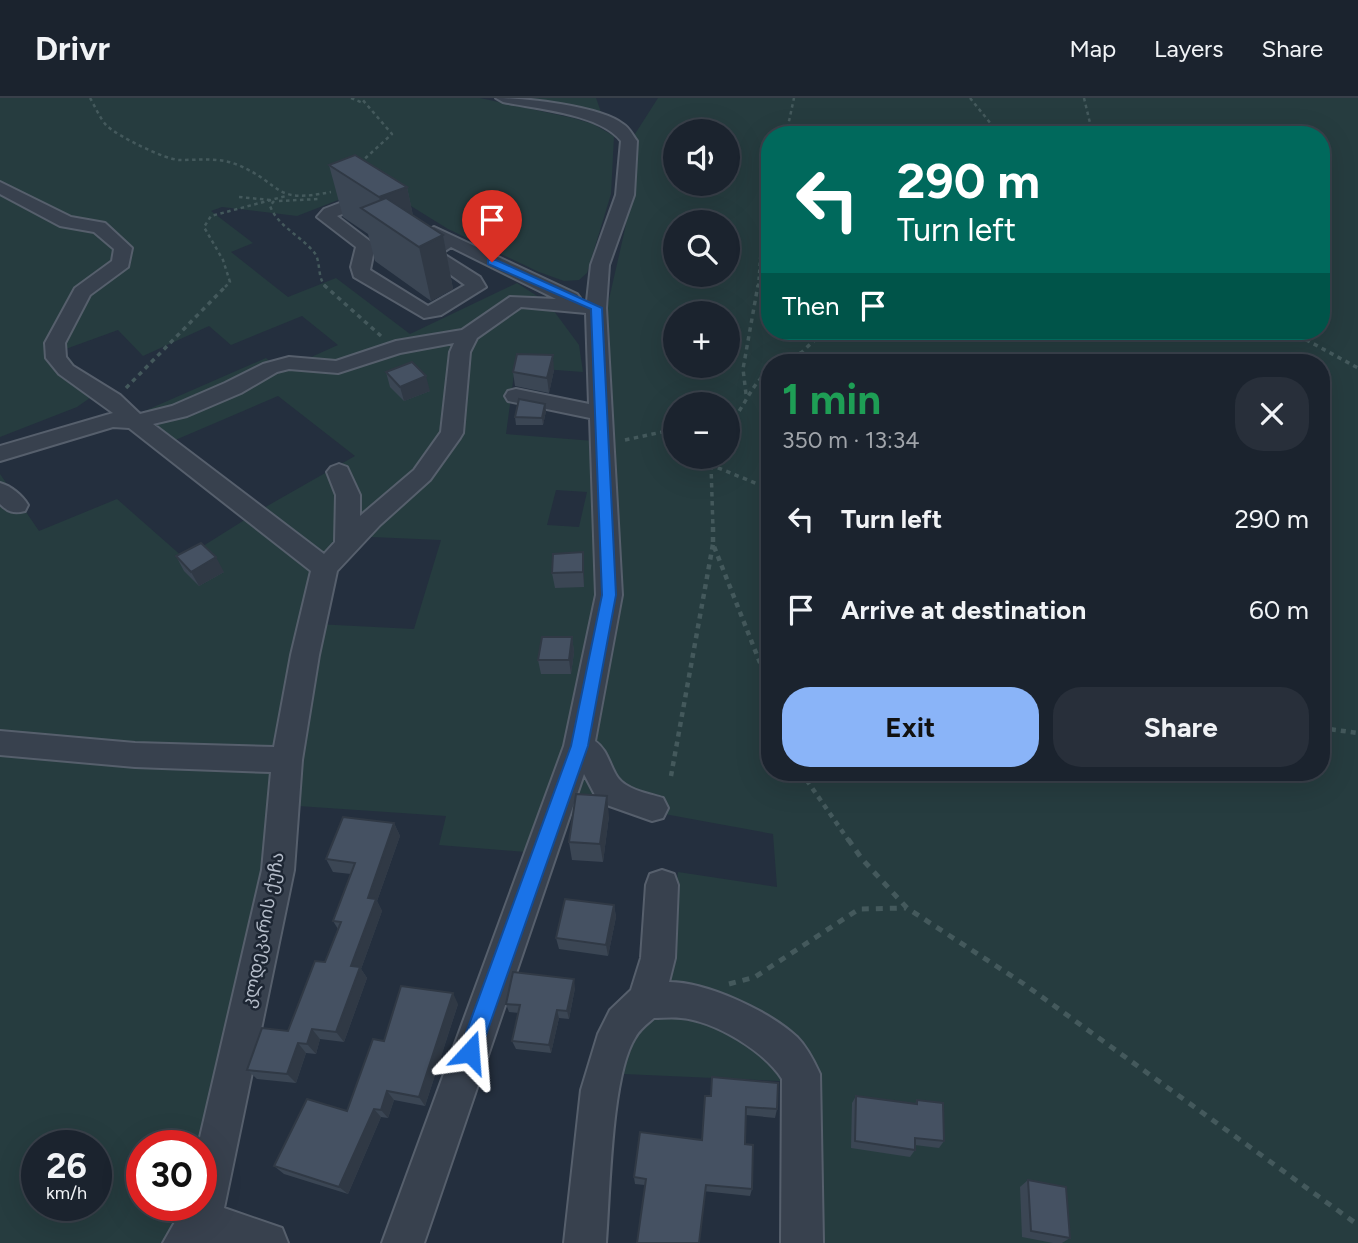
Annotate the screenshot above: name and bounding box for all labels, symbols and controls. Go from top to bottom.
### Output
text: Drivr [35,29,110,68]
text: Map [1069,34,1116,63]
text: Layers [1154,34,1223,63]
text: Share [1261,34,1323,63]
map controls [663,119,740,469]
button: sound [663,119,740,196]
text: 290 m [897,151,1040,210]
icon: left [782,154,873,245]
pin [462,190,522,262]
icon: arrive [473,201,511,239]
button: search [663,210,740,287]
text: Turn left [897,211,1016,249]
icon: arrive [854,287,892,325]
text: Then [782,290,840,322]
button: + [663,301,740,378]
text: 1 min [782,374,881,425]
button: close [1235,377,1309,451]
button: − [663,392,740,469]
text: 350 m · 13:34 [782,426,920,454]
icon: left [782,500,820,538]
text: Turn left [841,503,942,535]
text: 290 m [1235,503,1309,535]
icon: arrive [782,591,820,629]
text: Arrive at destination [841,594,1086,626]
text: 60 m [1249,594,1309,626]
button: Exit [782,687,1039,767]
button: Share [1053,687,1309,767]
street label: კლდეკარის ქუჩა [237,850,289,1010]
position arrow [433,1015,507,1089]
speed limit sign: 30 [126,1130,217,1221]
text: 26 [46,1145,87,1187]
text: km/h [46,1182,87,1204]

